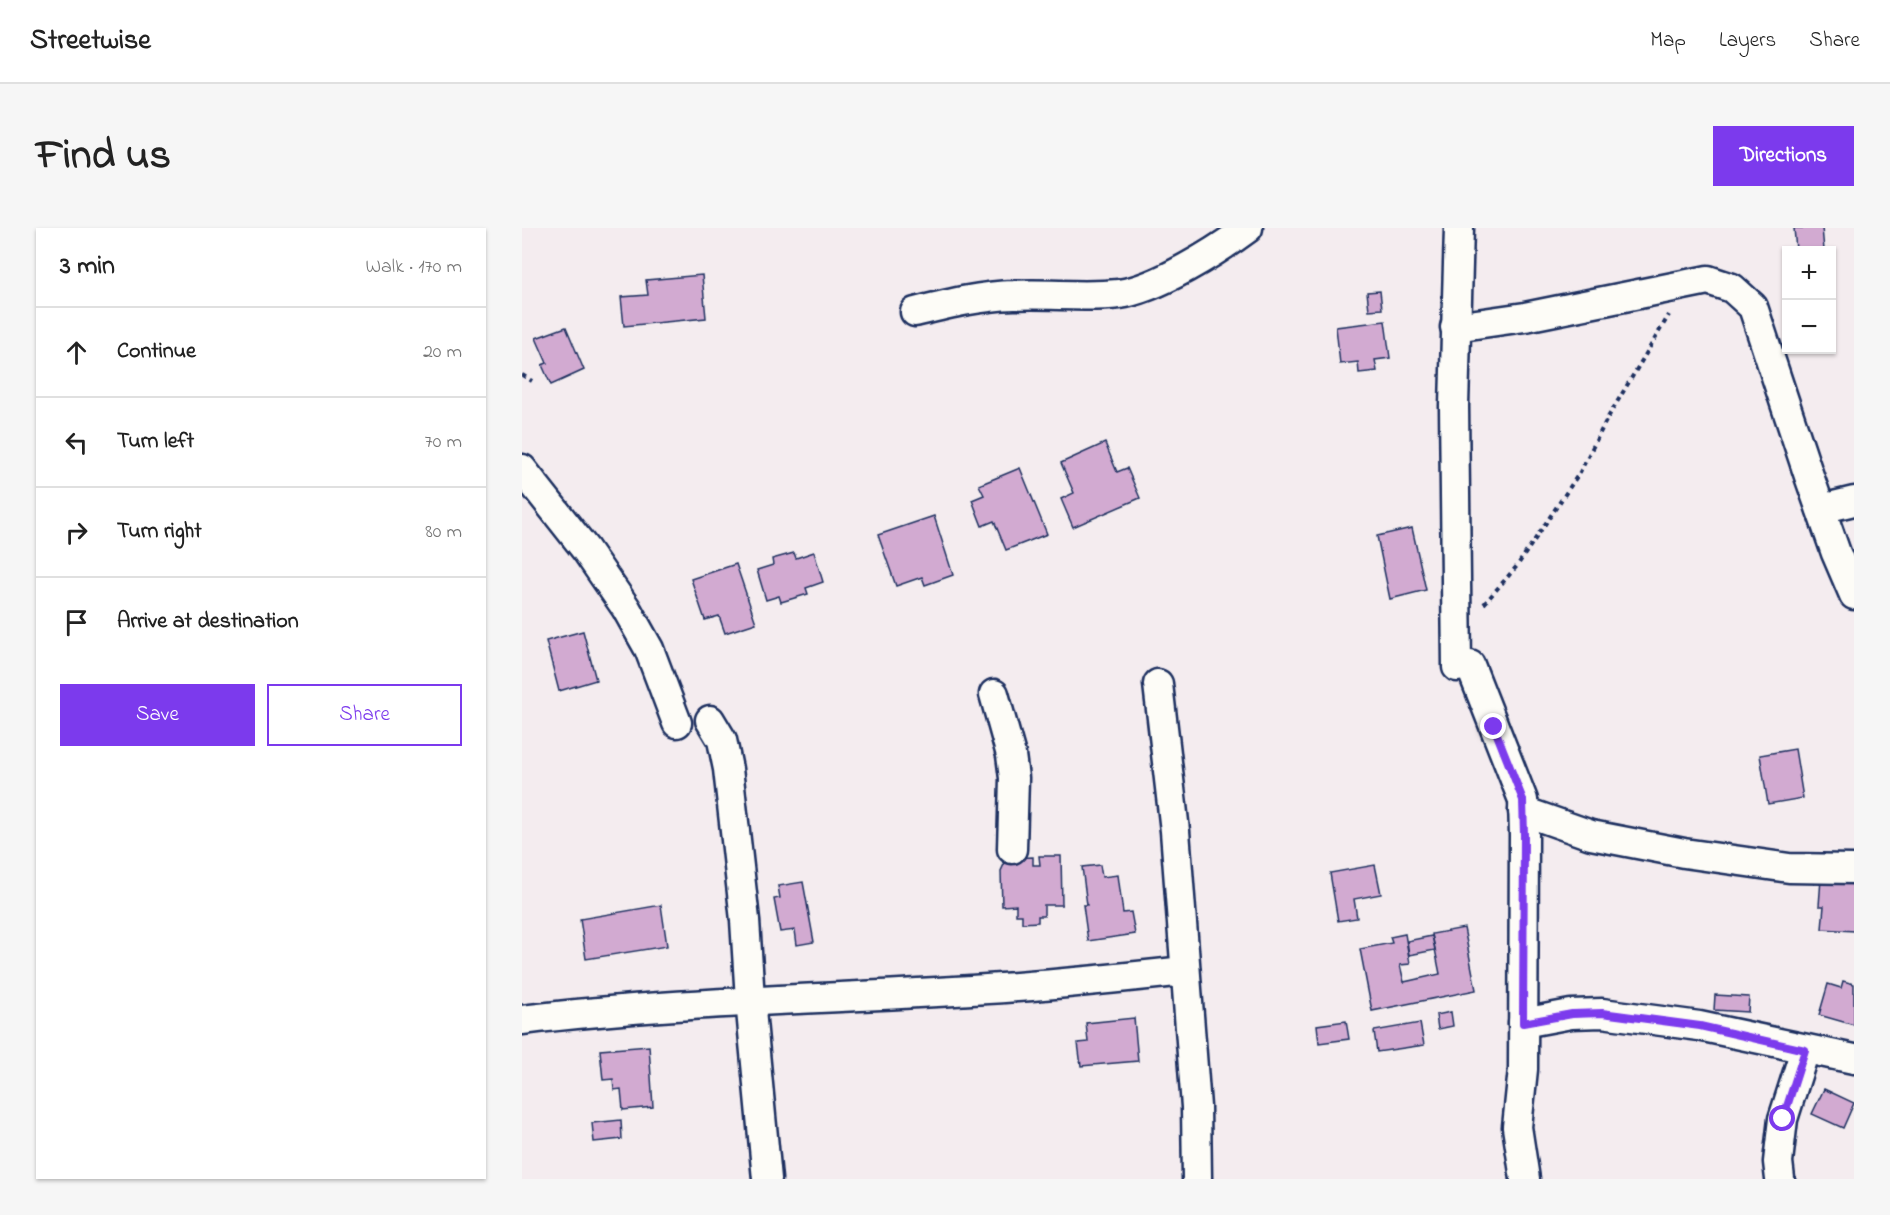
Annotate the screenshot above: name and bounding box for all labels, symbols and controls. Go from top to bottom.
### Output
text: Streetwise [30,21,151,62]
text: Map [1650,26,1686,56]
text: Layers [1719,26,1776,56]
text: Share [1809,26,1860,56]
text: Find us [36,126,171,187]
button: Directions [1713,126,1854,186]
map controls [1782,246,1836,354]
button: + [1782,246,1836,300]
text: 3 min [60,248,115,286]
text: Walk · 170 m [366,253,462,282]
button: − [1782,300,1836,354]
icon: ahead [60,336,93,369]
text: Continue [117,336,196,368]
text: 20 m [423,338,462,367]
icon: left [60,426,93,459]
text: Turn left [117,426,194,458]
text: 70 m [425,428,462,457]
icon: right [60,516,93,549]
text: Turn right [117,516,202,548]
text: 80 m [425,518,462,547]
icon: arrive [60,606,93,639]
text: Arrive at destination [117,606,299,638]
button: Save [60,684,255,746]
button: Share [267,684,462,746]
route end [1480,713,1506,739]
route start [1769,1105,1795,1131]

